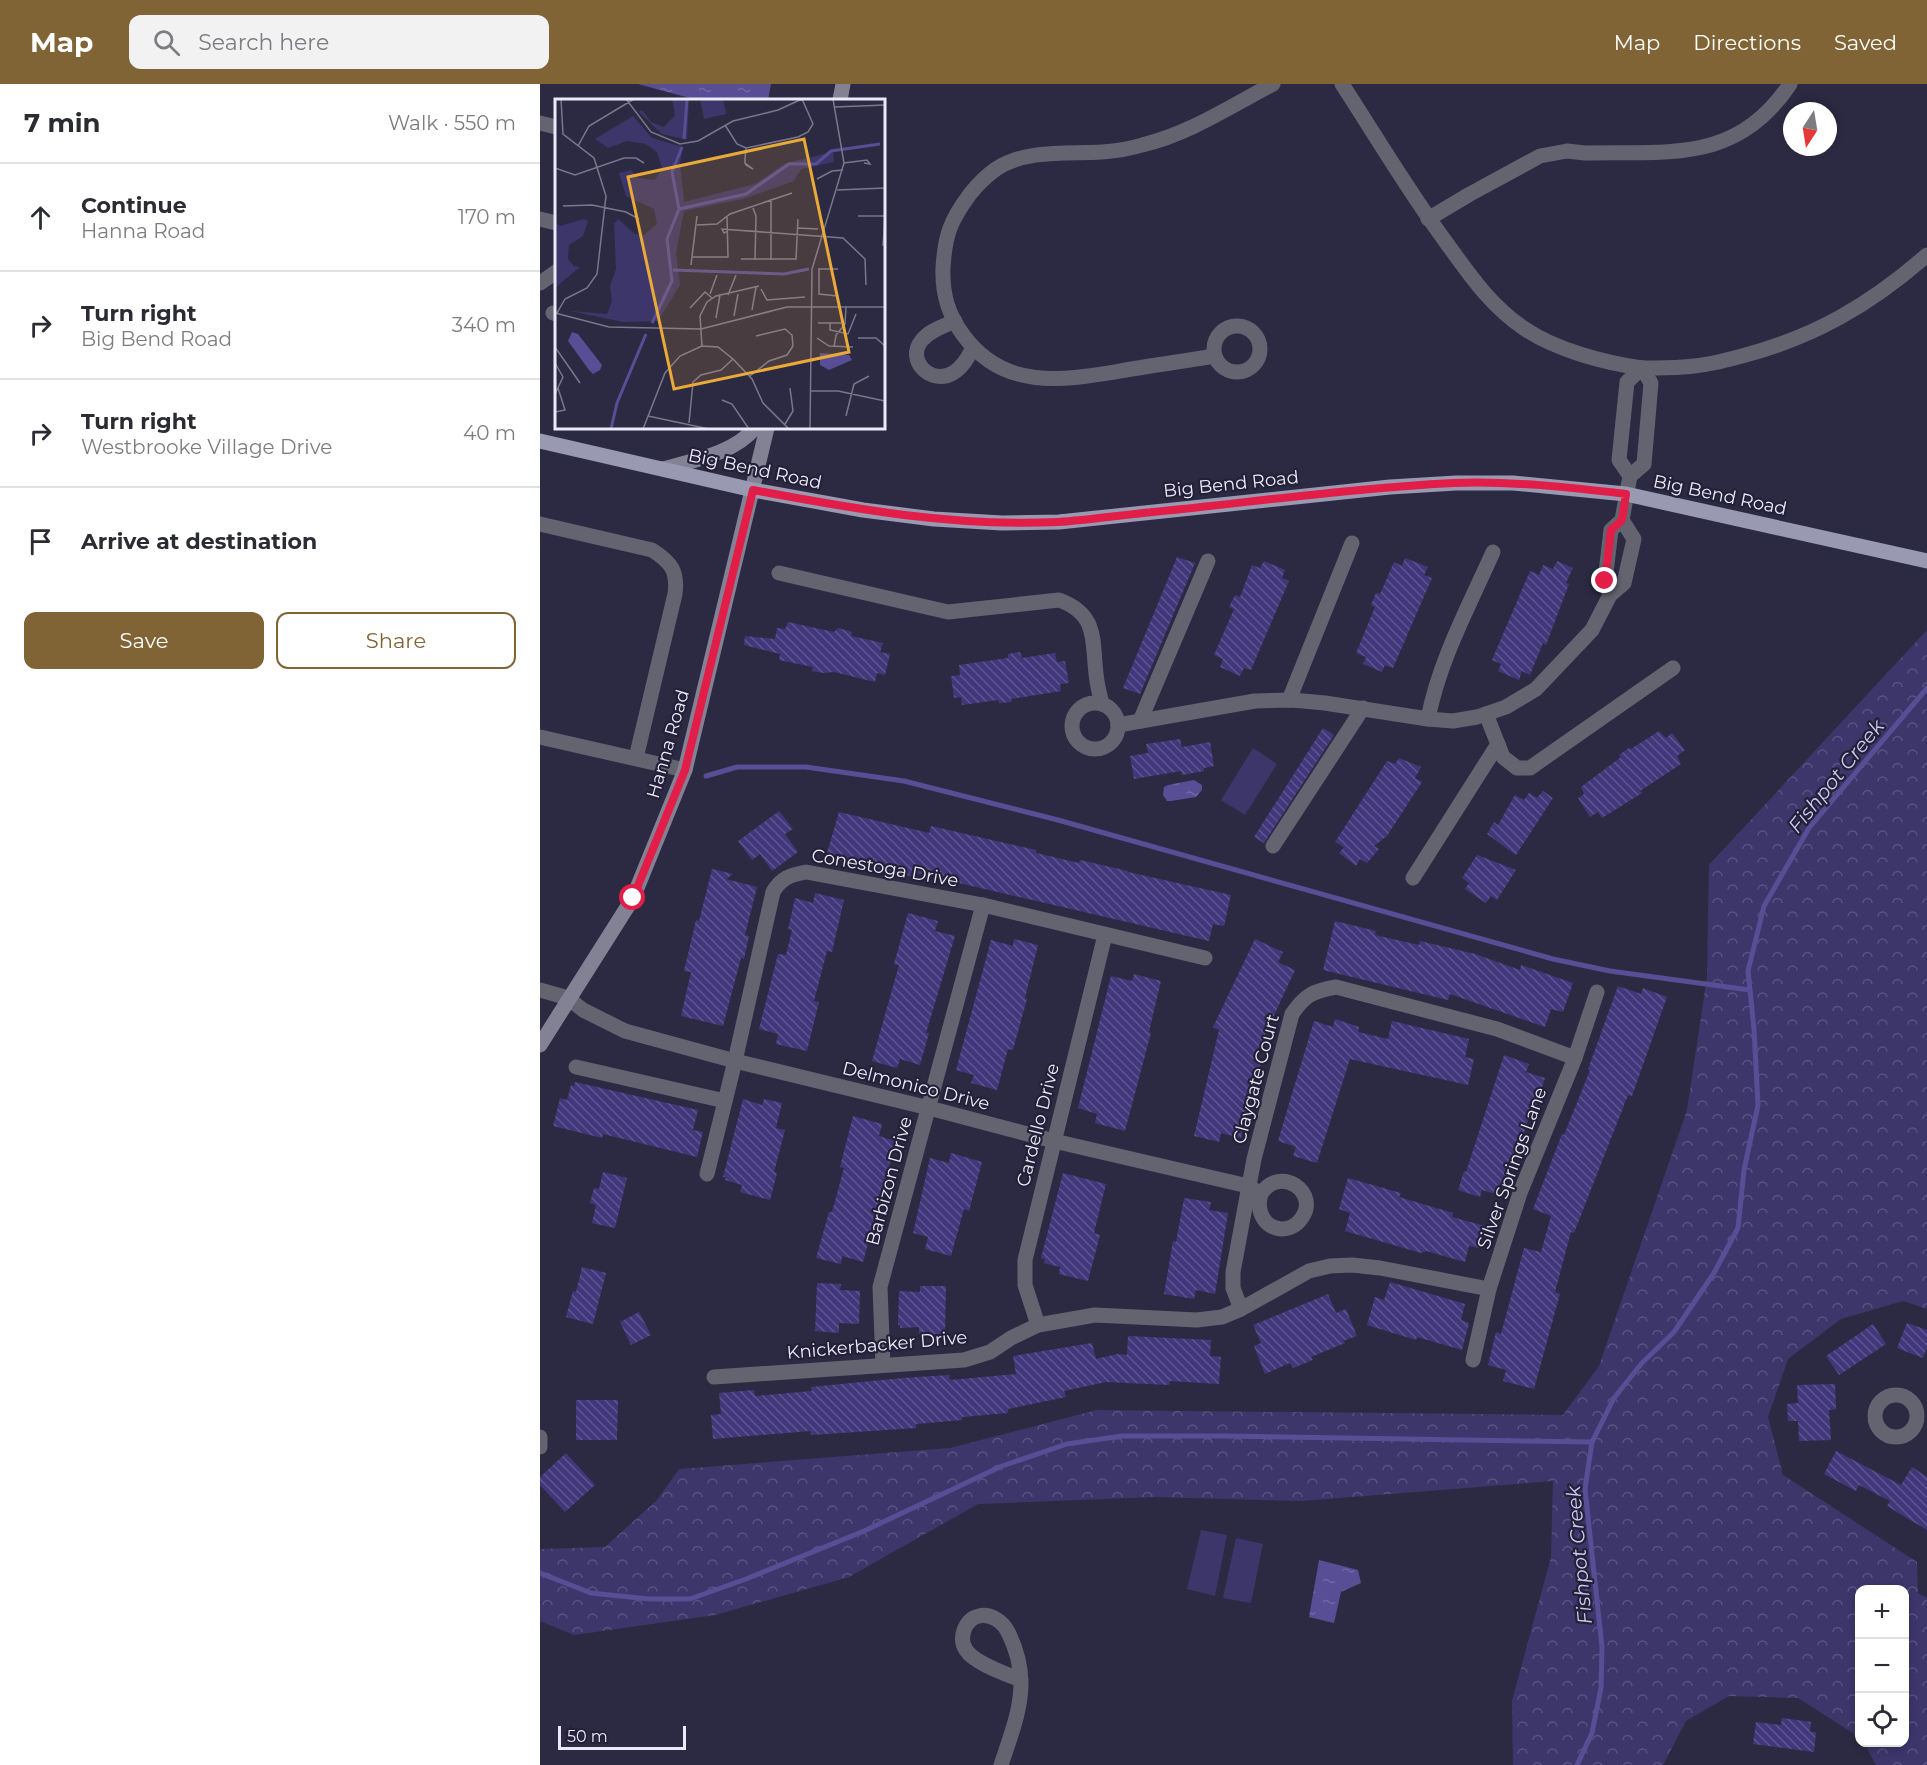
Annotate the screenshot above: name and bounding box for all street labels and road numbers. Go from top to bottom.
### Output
street label: Big Bend Road [686,444,824,494]
street label: Big Bend Road [1162,466,1300,502]
street label: Big Bend Road [1651,470,1789,520]
street label: Hanna Road [642,687,694,801]
street label: Conestoga Drive [810,844,960,892]
street label: Claygate Court [1228,1012,1284,1146]
street label: Delmonico Drive [840,1057,992,1115]
street label: Cardello Drive [1012,1061,1064,1189]
street label: Silver Springs Lane [1473,1084,1552,1252]
street label: Barbizon Drive [861,1114,917,1248]
street label: Knickerbacker Drive [786,1326,968,1364]

